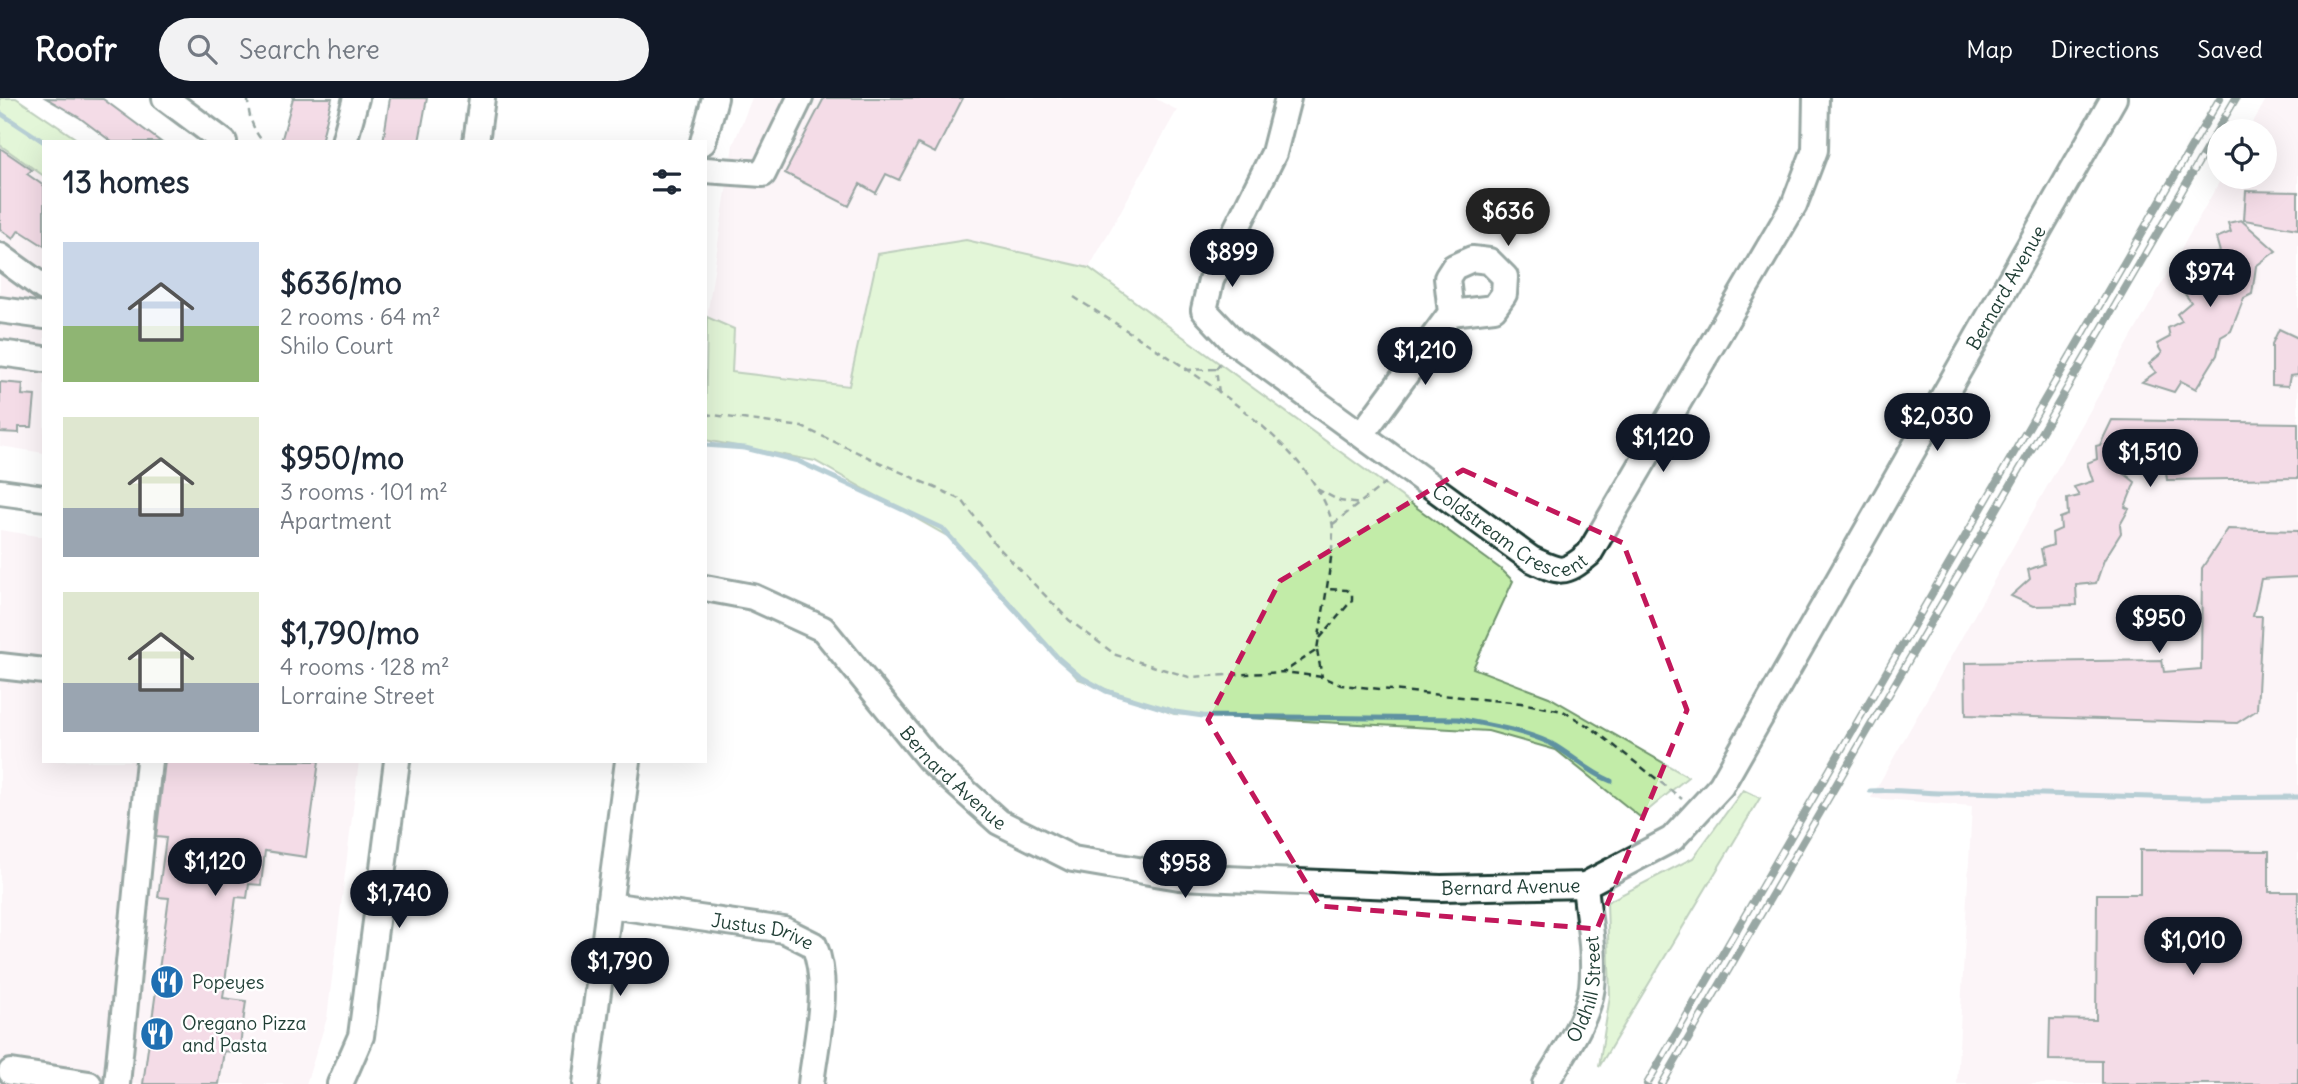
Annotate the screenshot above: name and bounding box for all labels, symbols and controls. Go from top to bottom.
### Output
search box [159,18,649,81]
text: Roofr [35,28,117,70]
icon: search [183,30,221,68]
text: Search here [239,33,380,66]
text: Map [1966,34,2013,64]
text: Directions [2051,34,2159,64]
text: Saved [2197,34,2263,64]
map controls [2207,119,2277,189]
button: locate [2207,119,2277,189]
text: 13 homes [63,163,189,201]
icon: filters [648,163,686,201]
pin: $636 [1467,188,1549,248]
text: $636 [1482,196,1534,225]
street label: Bernard Avenue [1961,221,2051,354]
pin: $899 [1191,230,1273,289]
text: $899 [1206,237,1258,266]
pin: $974 [2169,250,2251,309]
text: $974 [2185,257,2235,286]
text: $636/mo [280,264,402,302]
icon: home [119,270,203,354]
text: 2 rooms · 64 m² [280,302,441,331]
pin: $1,210 [1368,328,1482,387]
text: Shilo Court [280,331,393,360]
text: $1,210 [1393,335,1457,364]
pin: $2,030 [1880,394,1994,453]
text: $2,030 [1900,401,1974,430]
pin: $1,120 [1606,414,1720,474]
text: $1,120 [1632,422,1694,451]
pin: $1,510 [2093,430,2207,489]
text: $1,510 [2118,437,2182,466]
text: $950/mo [280,439,404,477]
icon: home [119,445,203,529]
text: 3 rooms · 101 m² [280,477,448,506]
street label: Coldstream Crescent [1428,479,1592,582]
text: Apartment [280,506,392,535]
pin: $950 [2118,596,2200,655]
text: $950 [2132,603,2186,632]
text: $1,790/mo [280,614,419,652]
icon: home [119,620,203,704]
text: 4 rooms · 128 m² [280,652,450,681]
text: Lorraine Street [280,681,435,710]
street label: Bernard Avenue [895,721,1010,835]
pin: $1,120 [158,838,272,898]
pin: $958 [1144,840,1226,900]
text: $1,120 [184,846,246,875]
text: $958 [1159,848,1211,877]
pin: $1,740 [342,870,456,930]
street label: Bernard Avenue [1441,873,1581,900]
text: $1,740 [366,878,432,907]
street label: Justus Drive [710,908,818,955]
pin: $1,010 [2136,918,2250,977]
text: $1,010 [2160,925,2226,954]
street label: Oldhill Street [1561,935,1605,1047]
pin: $1,790 [563,939,677,998]
text: $1,790 [587,946,653,975]
restaurant icon: Popeyes [148,963,186,1001]
place label: Popeyes [192,970,264,994]
place label: Oregano Pizza and Pasta [182,1011,306,1057]
restaurant icon: Oregano Pizza and Pasta [138,1015,176,1053]

